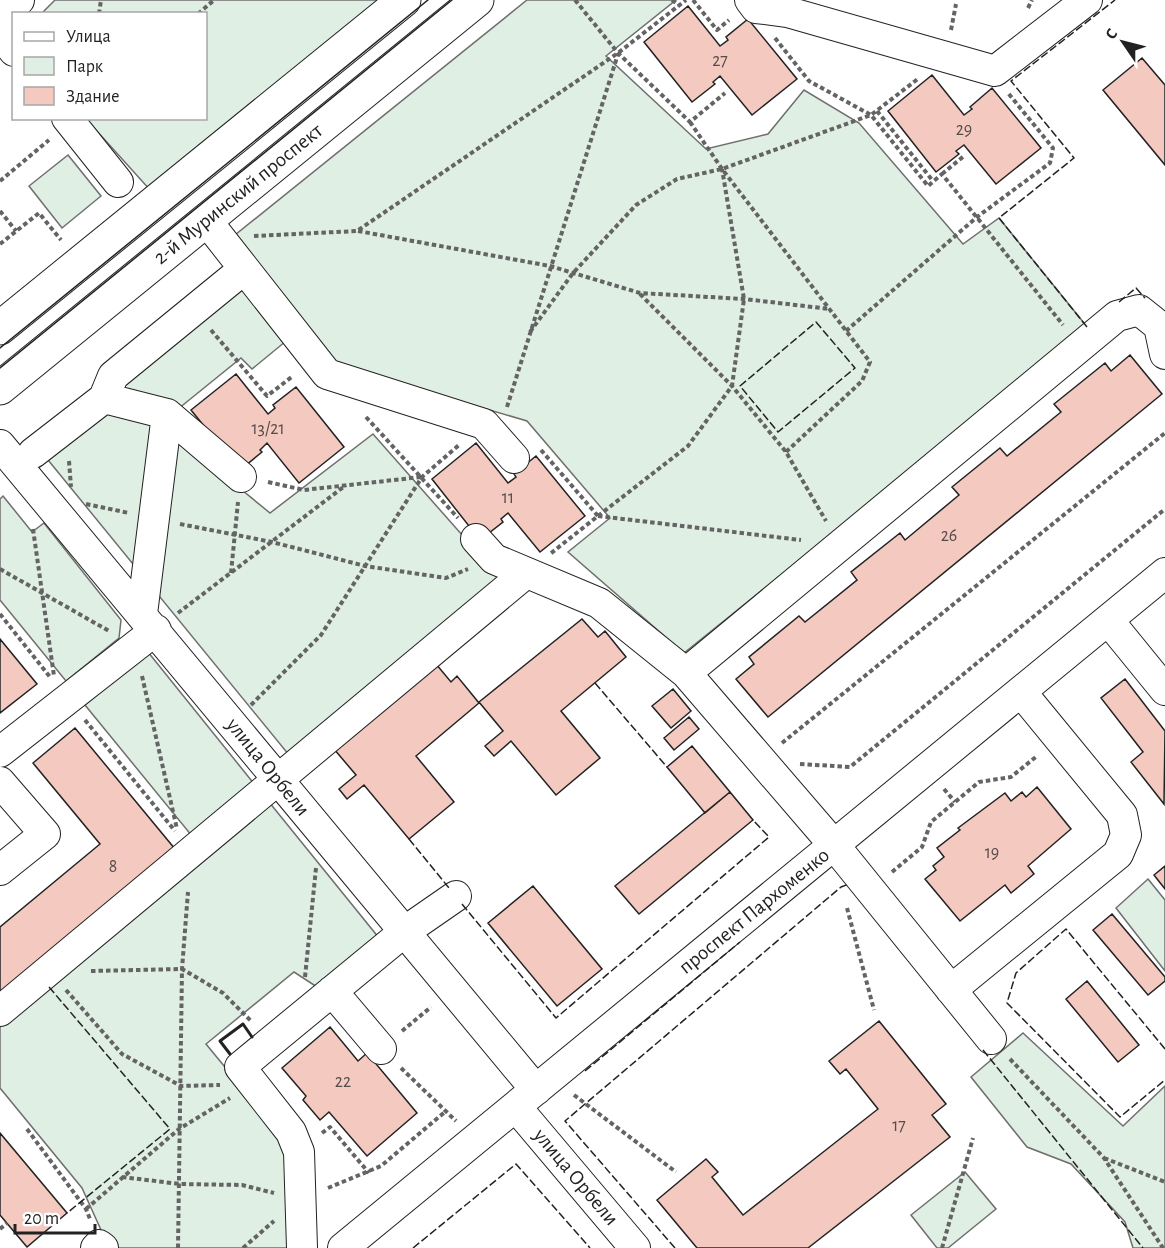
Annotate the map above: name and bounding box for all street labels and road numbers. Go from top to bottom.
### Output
street label: 2-й Муринский проспект [150,119,327,268]
street label: улица Орбели [222,713,314,820]
street label: проспект Пархоменко [675,844,833,978]
street label: улица Орбели [529,1124,622,1229]

